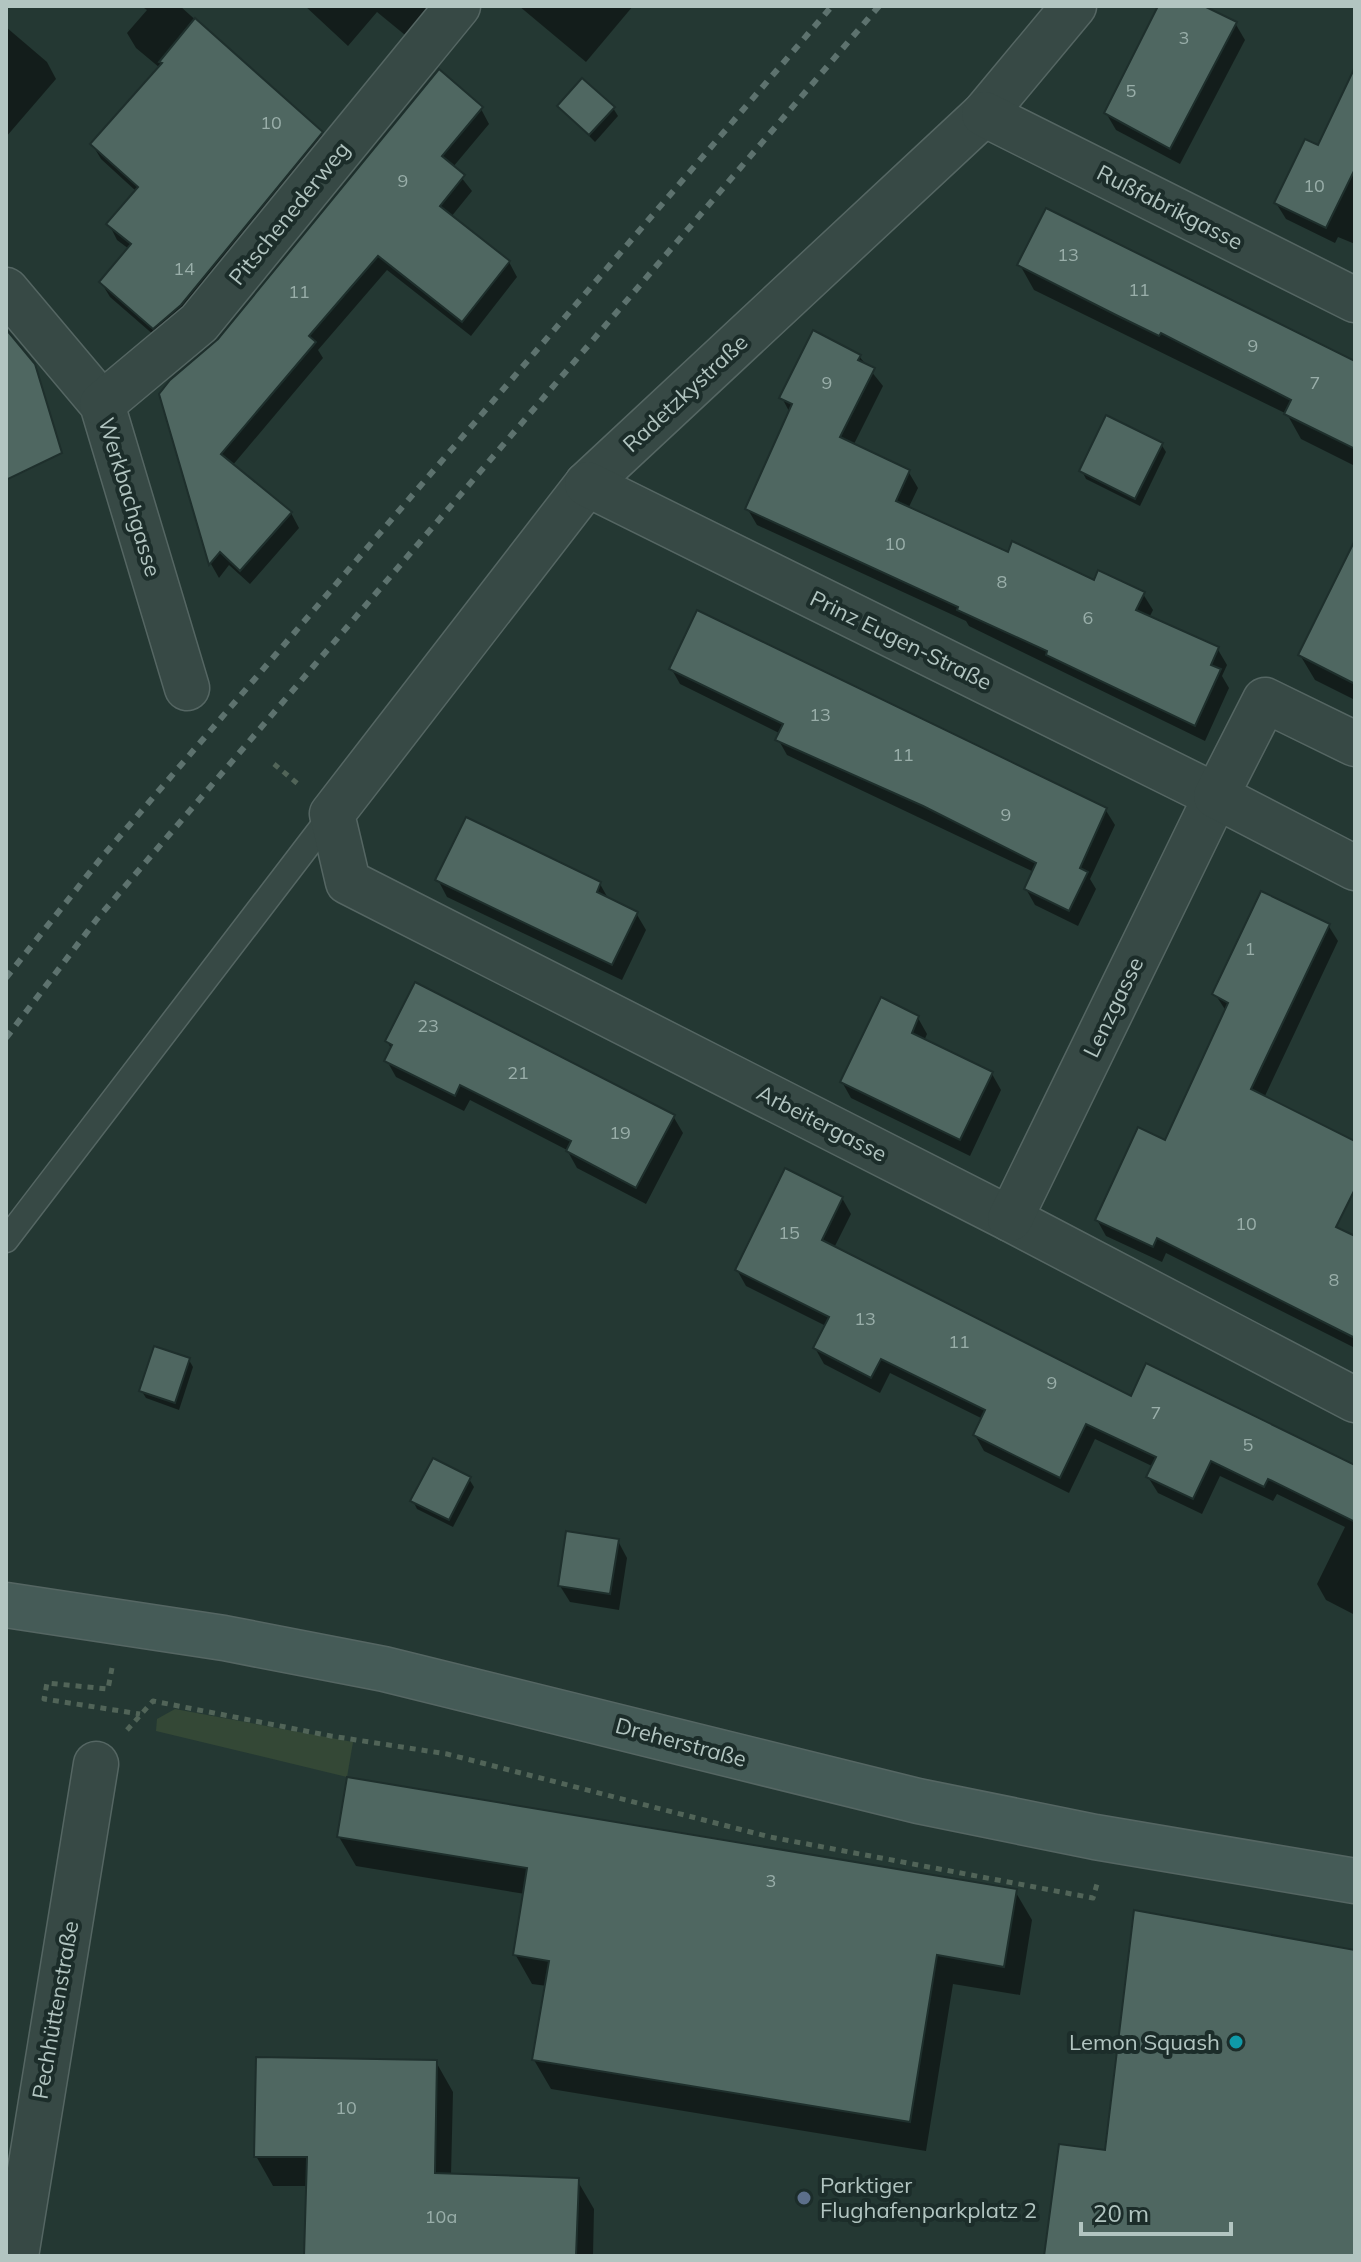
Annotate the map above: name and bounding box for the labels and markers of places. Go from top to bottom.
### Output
place label: Lemon Squash [1069,2028,1220,2056]
marker: Lemon Squash [1227,2033,1245,2051]
place label: Parktiger Flughafenparkplatz 2 [820,2171,1037,2224]
marker: Parktiger Flughafenparkplatz 2 [795,2189,813,2207]

